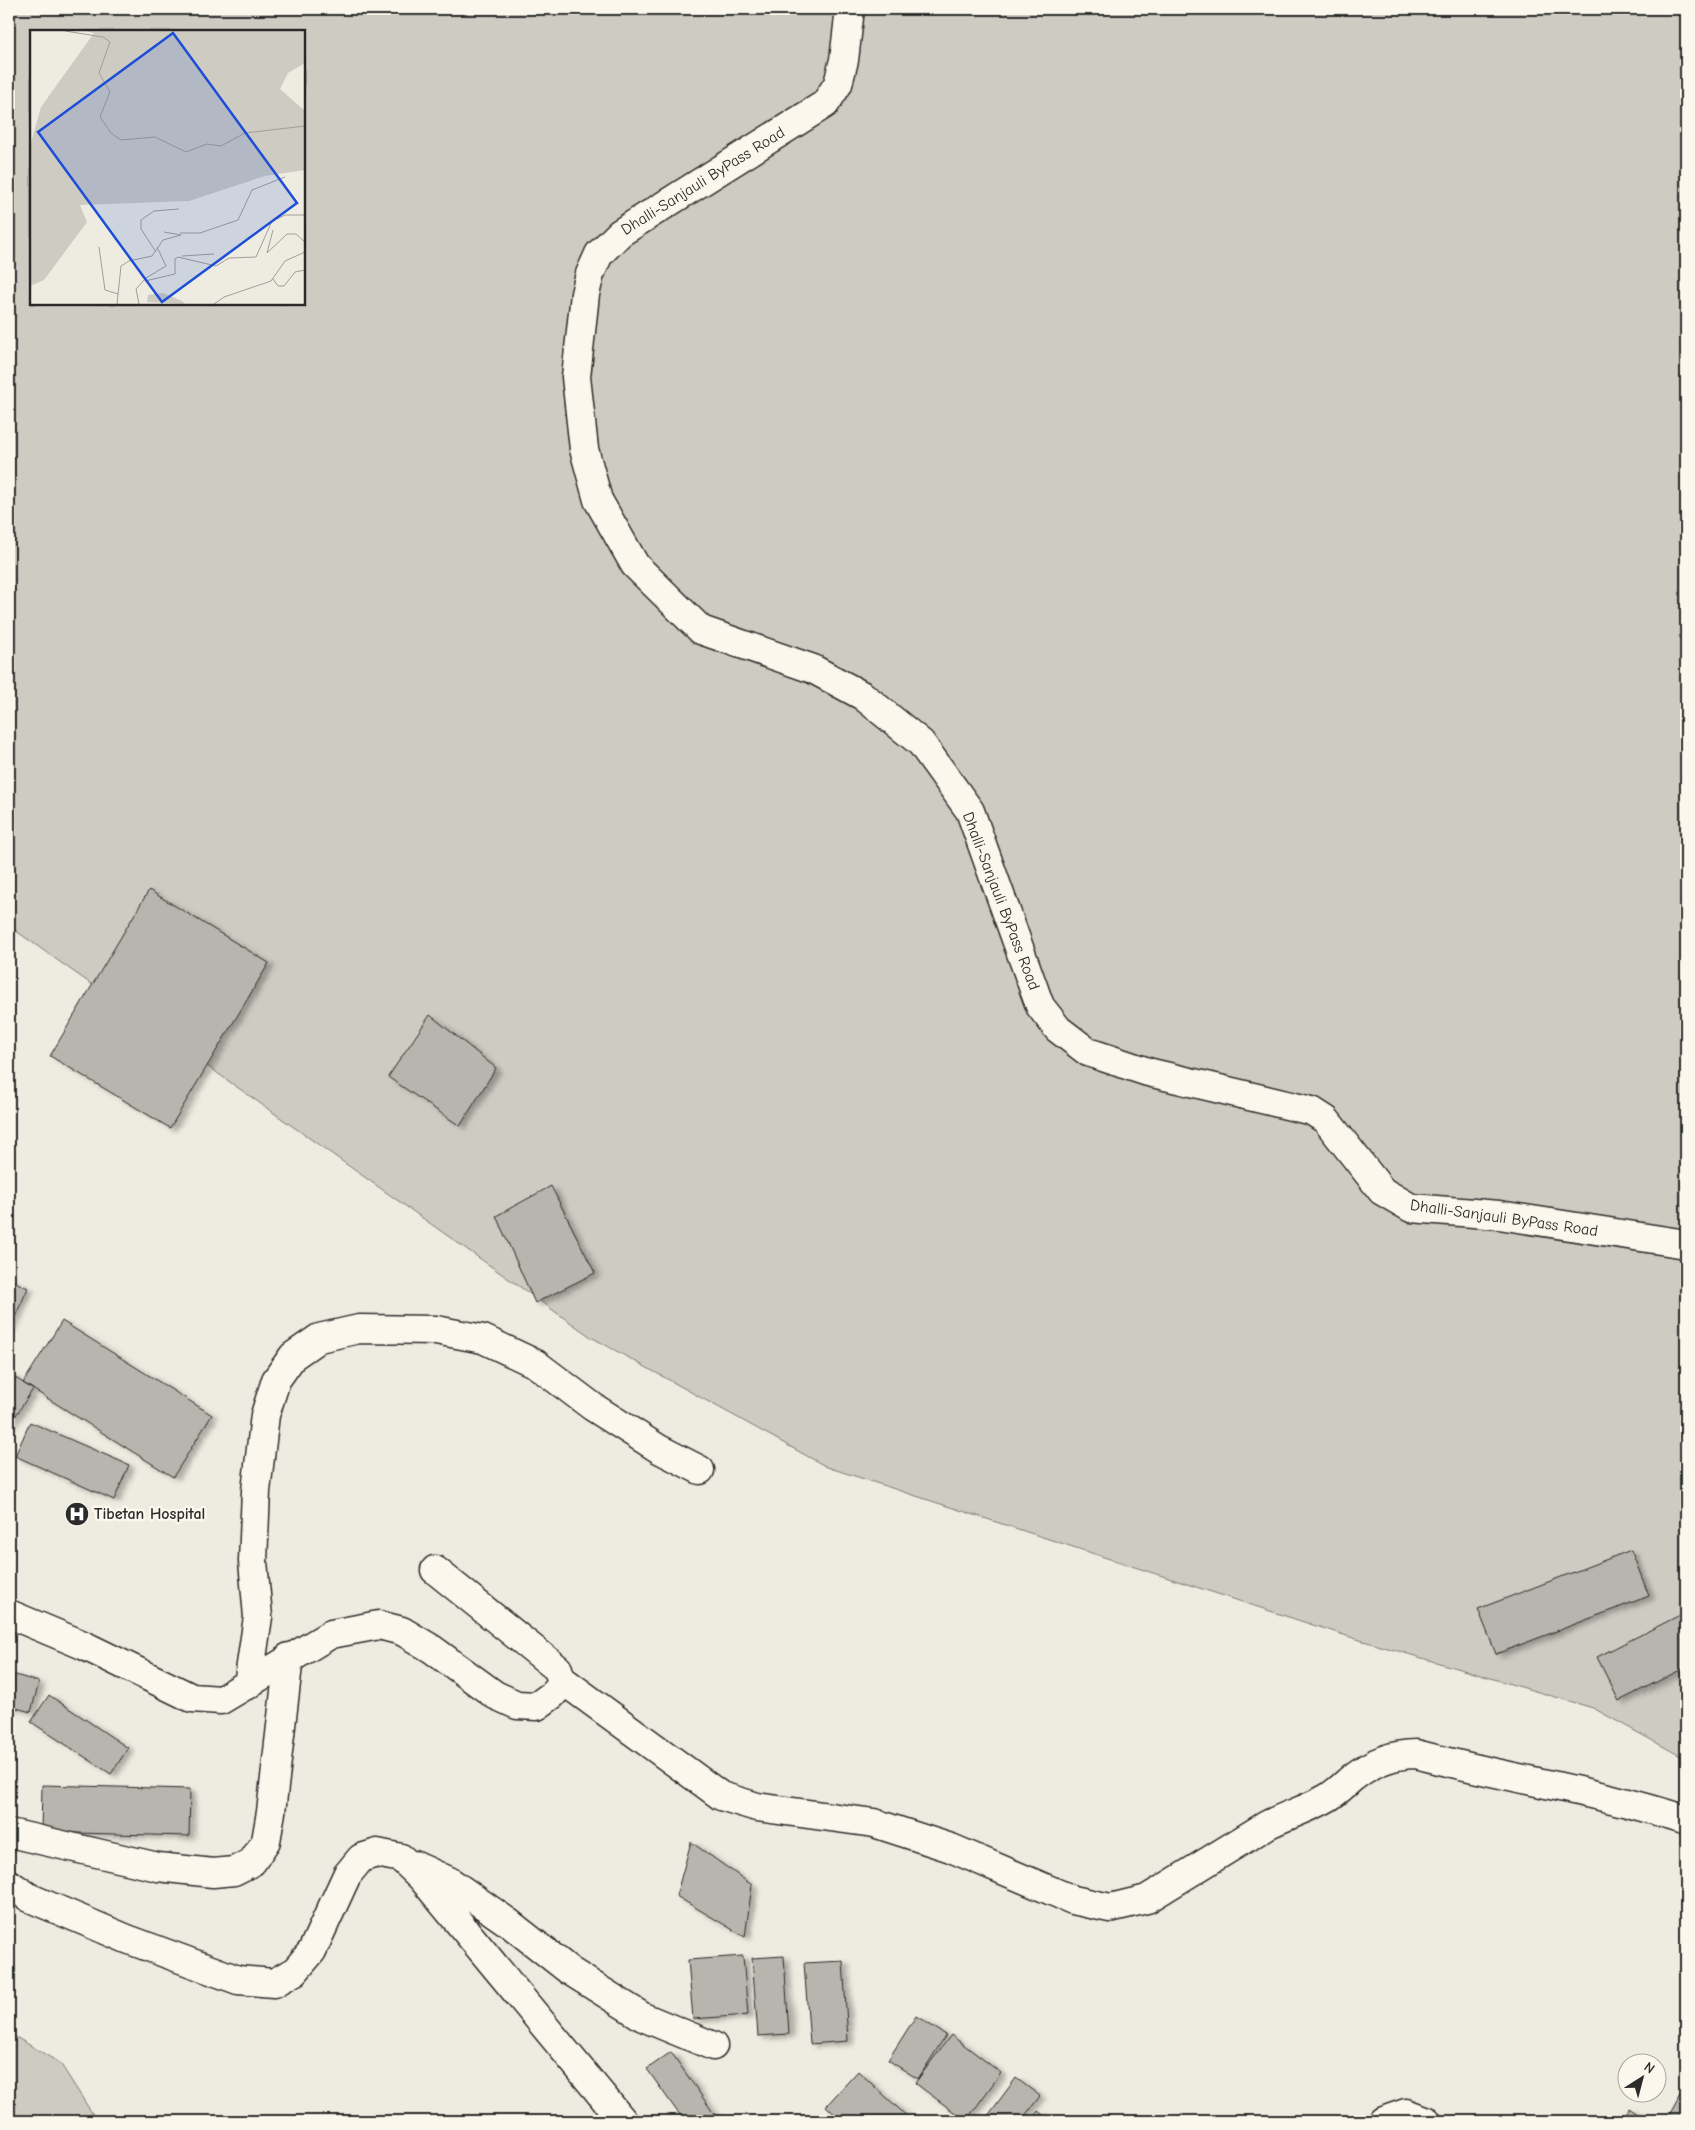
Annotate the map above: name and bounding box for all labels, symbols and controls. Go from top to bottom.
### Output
inset map [30,30,305,305]
street label: Dhalli-Sanjauli ByPass Road [618,123,788,239]
street label: Dhalli-Sanjauli ByPass Road [959,809,1043,993]
street label: Dhalli-Sanjauli ByPass Road [1409,1196,1599,1240]
hospital icon: Tibetan Hospital [64,1501,90,1527]
place label: Tibetan Hospital [94,1505,205,1523]
north arrow [1618,2052,1668,2102]
text: N [1641,2058,1658,2077]

